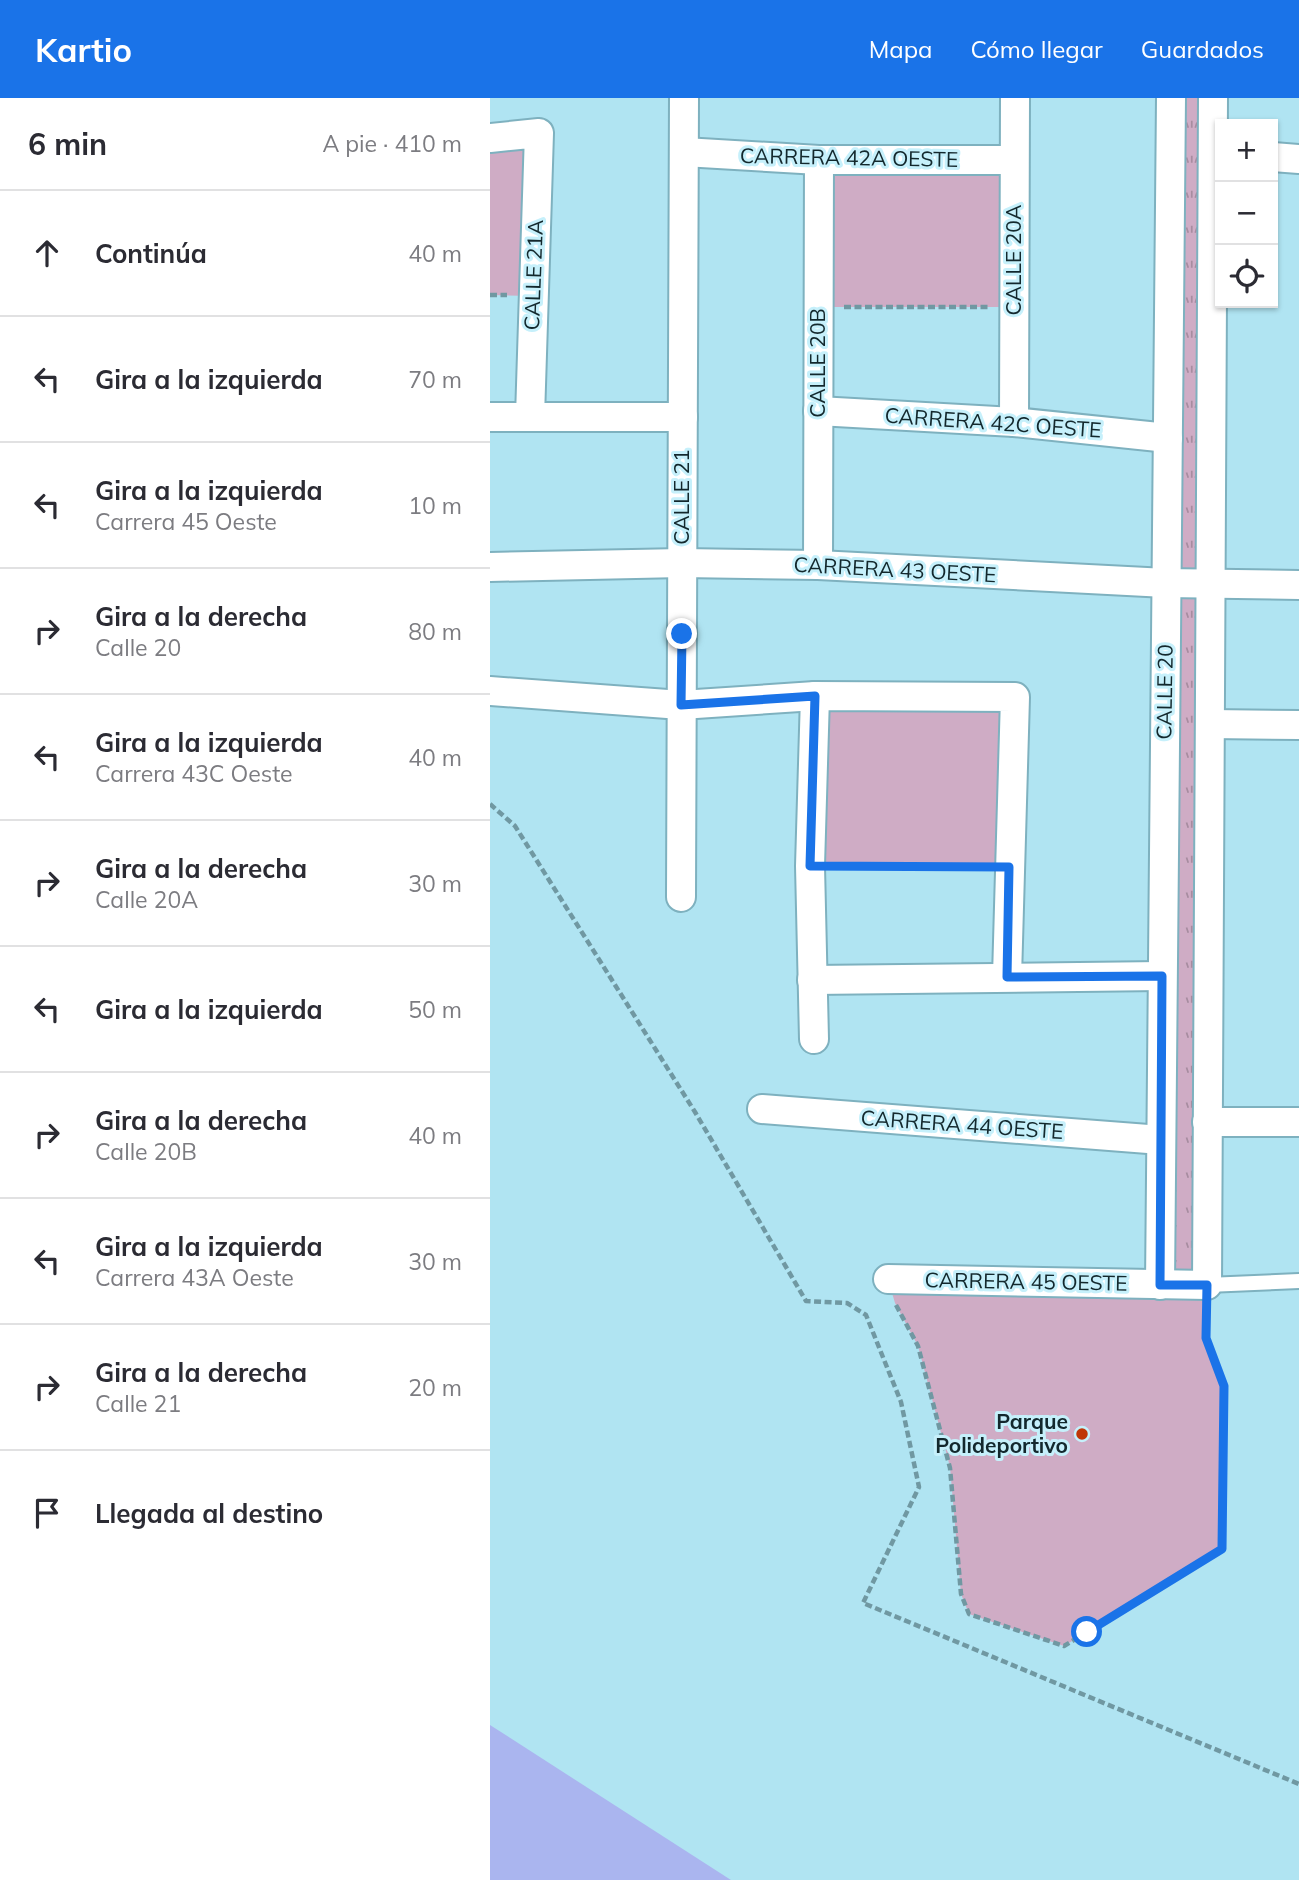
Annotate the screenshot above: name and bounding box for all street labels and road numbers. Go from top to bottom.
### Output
street label: CARRERA 42A OESTE [740,142,958,172]
street label: CALLE 20A [1000,204,1026,315]
street label: CALLE 21A [518,219,548,331]
street label: CALLE 20B [804,308,830,418]
street label: CARRERA 42C OESTE [884,401,1102,443]
street label: CALLE 21 [668,449,694,545]
street label: CARRERA 43 OESTE [793,551,997,587]
street label: CALLE 20 [1150,644,1178,740]
street label: CARRERA 44 OESTE [860,1104,1064,1144]
street label: CARRERA 45 OESTE [924,1266,1128,1296]

